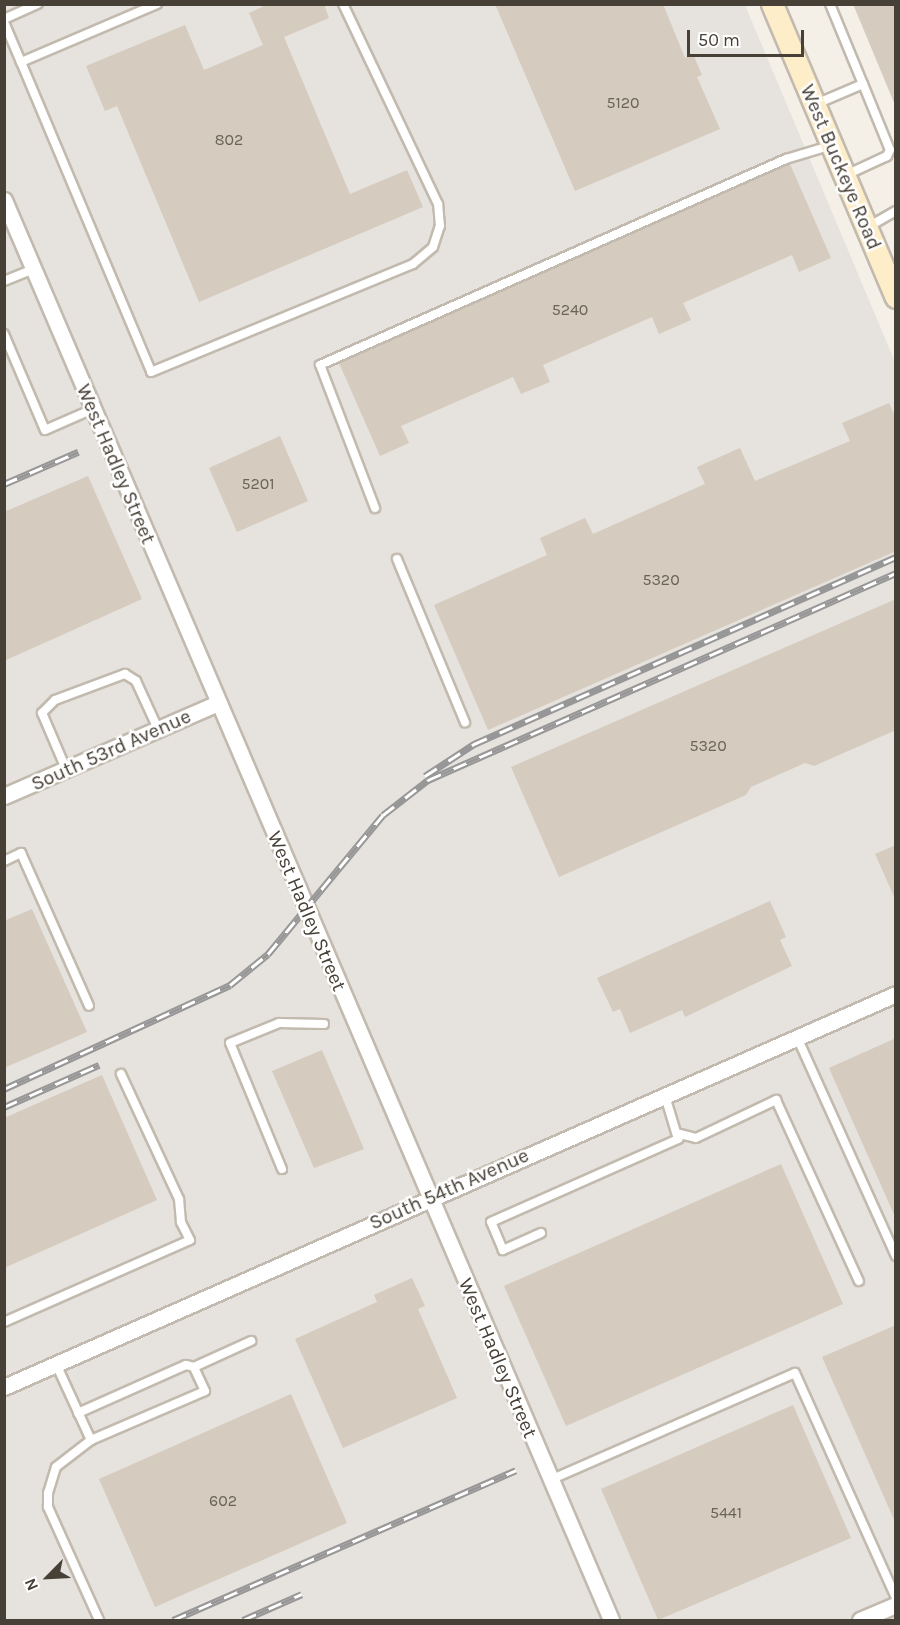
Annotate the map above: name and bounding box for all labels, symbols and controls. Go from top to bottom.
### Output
scale bar [690,18,807,56]
text: 50 m [698,29,740,51]
street label: West Buckeye Road [795,81,887,253]
house number: 5120 [606,93,640,113]
house number: 802 [215,130,243,150]
house number: 5240 [552,300,588,320]
street label: West Hadley Street [71,380,161,548]
house number: 5201 [241,474,275,494]
house number: 5320 [642,570,680,590]
street label: South 53rd Avenue [27,704,195,796]
house number: 5320 [689,736,727,756]
street label: West Hadley Street [262,827,352,995]
street label: South 54th Avenue [366,1143,532,1235]
street label: West Hadley Street [453,1274,543,1442]
house number: 602 [209,1491,237,1511]
house number: 5441 [710,1503,742,1523]
north arrow [18,1547,78,1607]
text: N [20,1575,42,1594]

